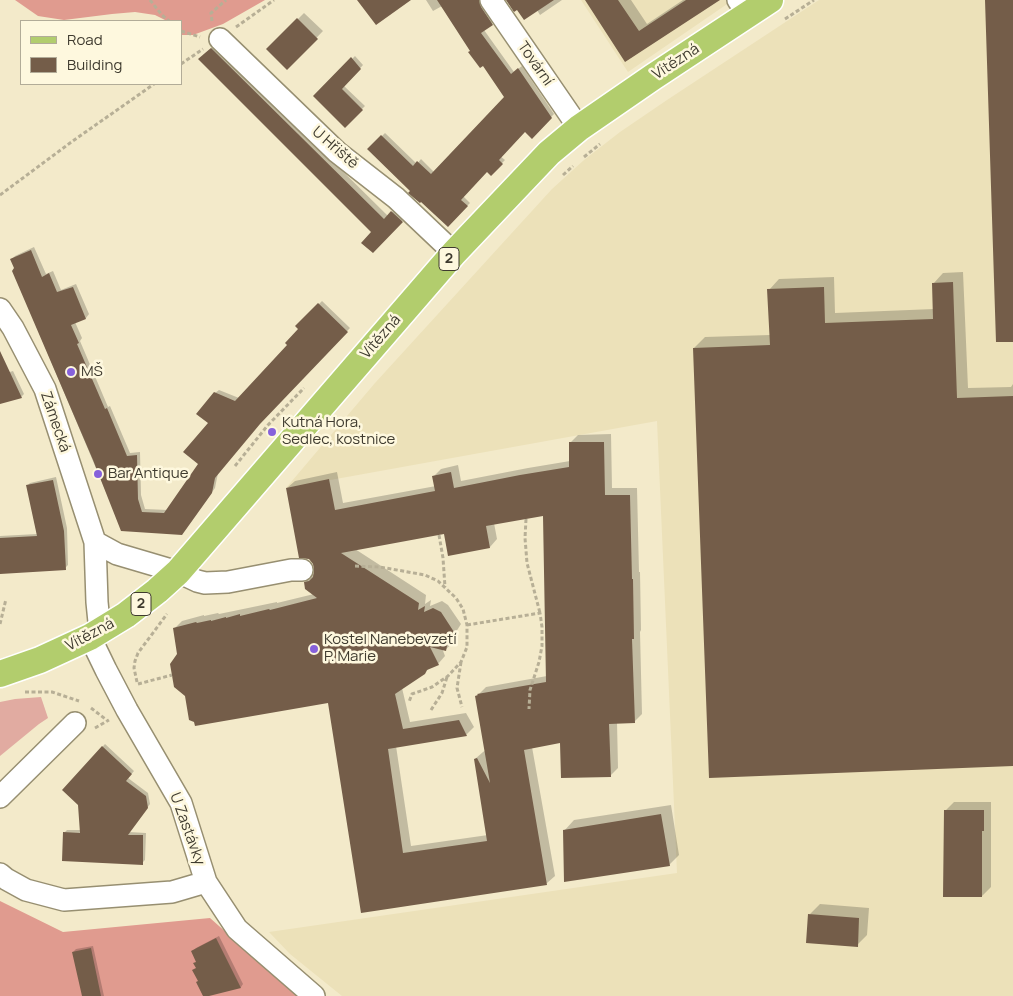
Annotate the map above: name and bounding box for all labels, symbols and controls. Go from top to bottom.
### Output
legend [20,20,182,85]
text: Road [67,29,103,50]
street label: Tovární [513,39,557,89]
street label: Vítězná [649,40,703,84]
text: Building [67,54,122,75]
street label: U Hřiště [308,123,362,173]
road number: 2 [439,248,459,270]
street label: Vítězná [357,311,405,363]
place label: MŠ [81,363,103,381]
marker: MŠ [65,366,77,378]
street label: Zámecká [36,389,74,455]
place label: Kutná Hora, Sedlec, kostnice [282,414,395,449]
marker: Kutná Hora, Sedlec, kostnice [266,426,278,438]
place label: Bar Antique [108,465,188,483]
marker: Bar Antique [92,468,104,480]
road number: 2 [131,592,151,616]
street label: Vítězná [63,615,117,655]
place label: Kostel Nanebevzetí P. Marie [324,631,457,666]
marker: Kostel Nanebevzetí P. Marie [308,643,320,655]
street label: U Zastávky [166,790,208,868]

